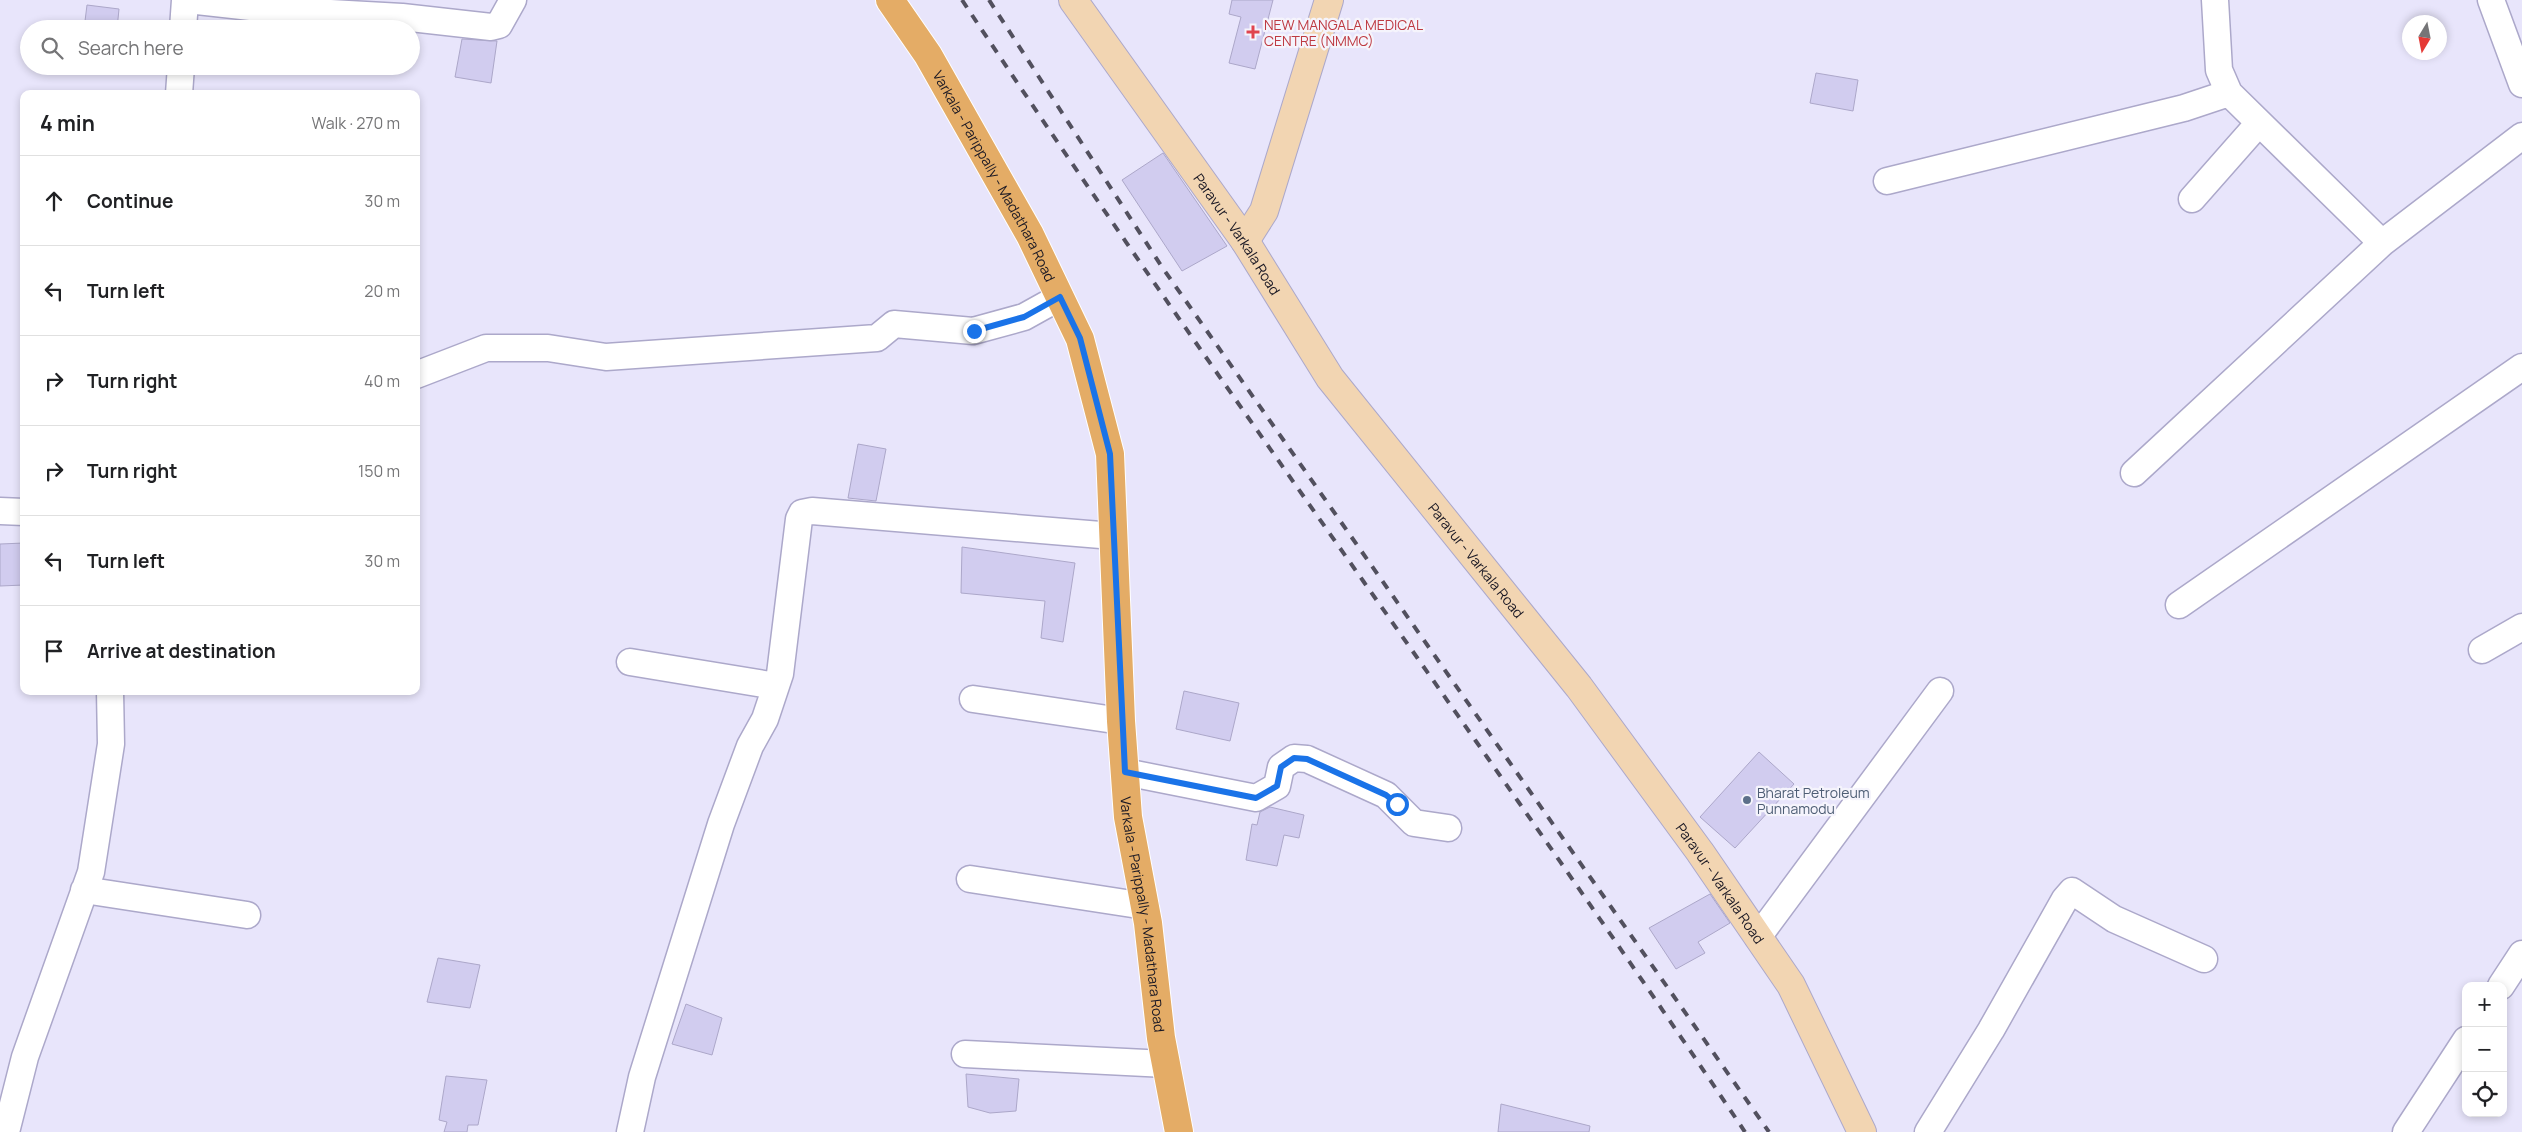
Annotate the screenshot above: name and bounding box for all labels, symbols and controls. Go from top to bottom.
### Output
place label: NEW MANGALA MEDICAL CENTRE (NMMC) [1264,15,1423,50]
north arrow [2402,15,2447,60]
search box [20,20,420,75]
marker: NEW MANGALA MEDICAL CENTRE (NMMC) [1246,25,1260,39]
icon: search [38,34,66,62]
text: Search here [78,35,184,61]
street label: Varkala - Parippally - Madathara Road [929,67,1060,284]
text: 4 min [40,109,95,137]
text: Walk · 270 m [311,112,400,134]
street label: Paravur - Varkala Road [1190,169,1285,298]
icon: ahead [40,187,68,215]
text: Continue [87,188,173,214]
text: 30 m [365,190,400,212]
icon: left [40,277,68,305]
text: Turn left [87,278,165,304]
text: 20 m [364,280,400,302]
route end [963,320,986,343]
icon: right [40,367,68,395]
text: Turn right [87,368,177,394]
text: 40 m [364,370,400,392]
icon: right [40,457,68,485]
text: Turn right [87,458,177,484]
text: 150 m [358,460,400,482]
street label: Paravur - Varkala Road [1424,498,1529,621]
icon: left [40,547,68,575]
text: Turn left [87,548,165,574]
text: 30 m [365,550,400,572]
icon: arrive [40,637,68,665]
text: Arrive at destination [87,638,276,664]
place label: Bharat Petroleum Punnamodu [1757,783,1870,818]
route start [1386,793,1409,816]
marker: Bharat Petroleum Punnamodu [1741,794,1753,806]
street label: Varkala - Parippally - Madathara Road [1117,796,1170,1033]
street label: Paravur - Varkala Road [1672,819,1769,947]
map controls [2462,982,2507,1117]
button: + [2462,982,2507,1027]
button: − [2462,1027,2507,1072]
button: locate [2462,1072,2507,1117]

